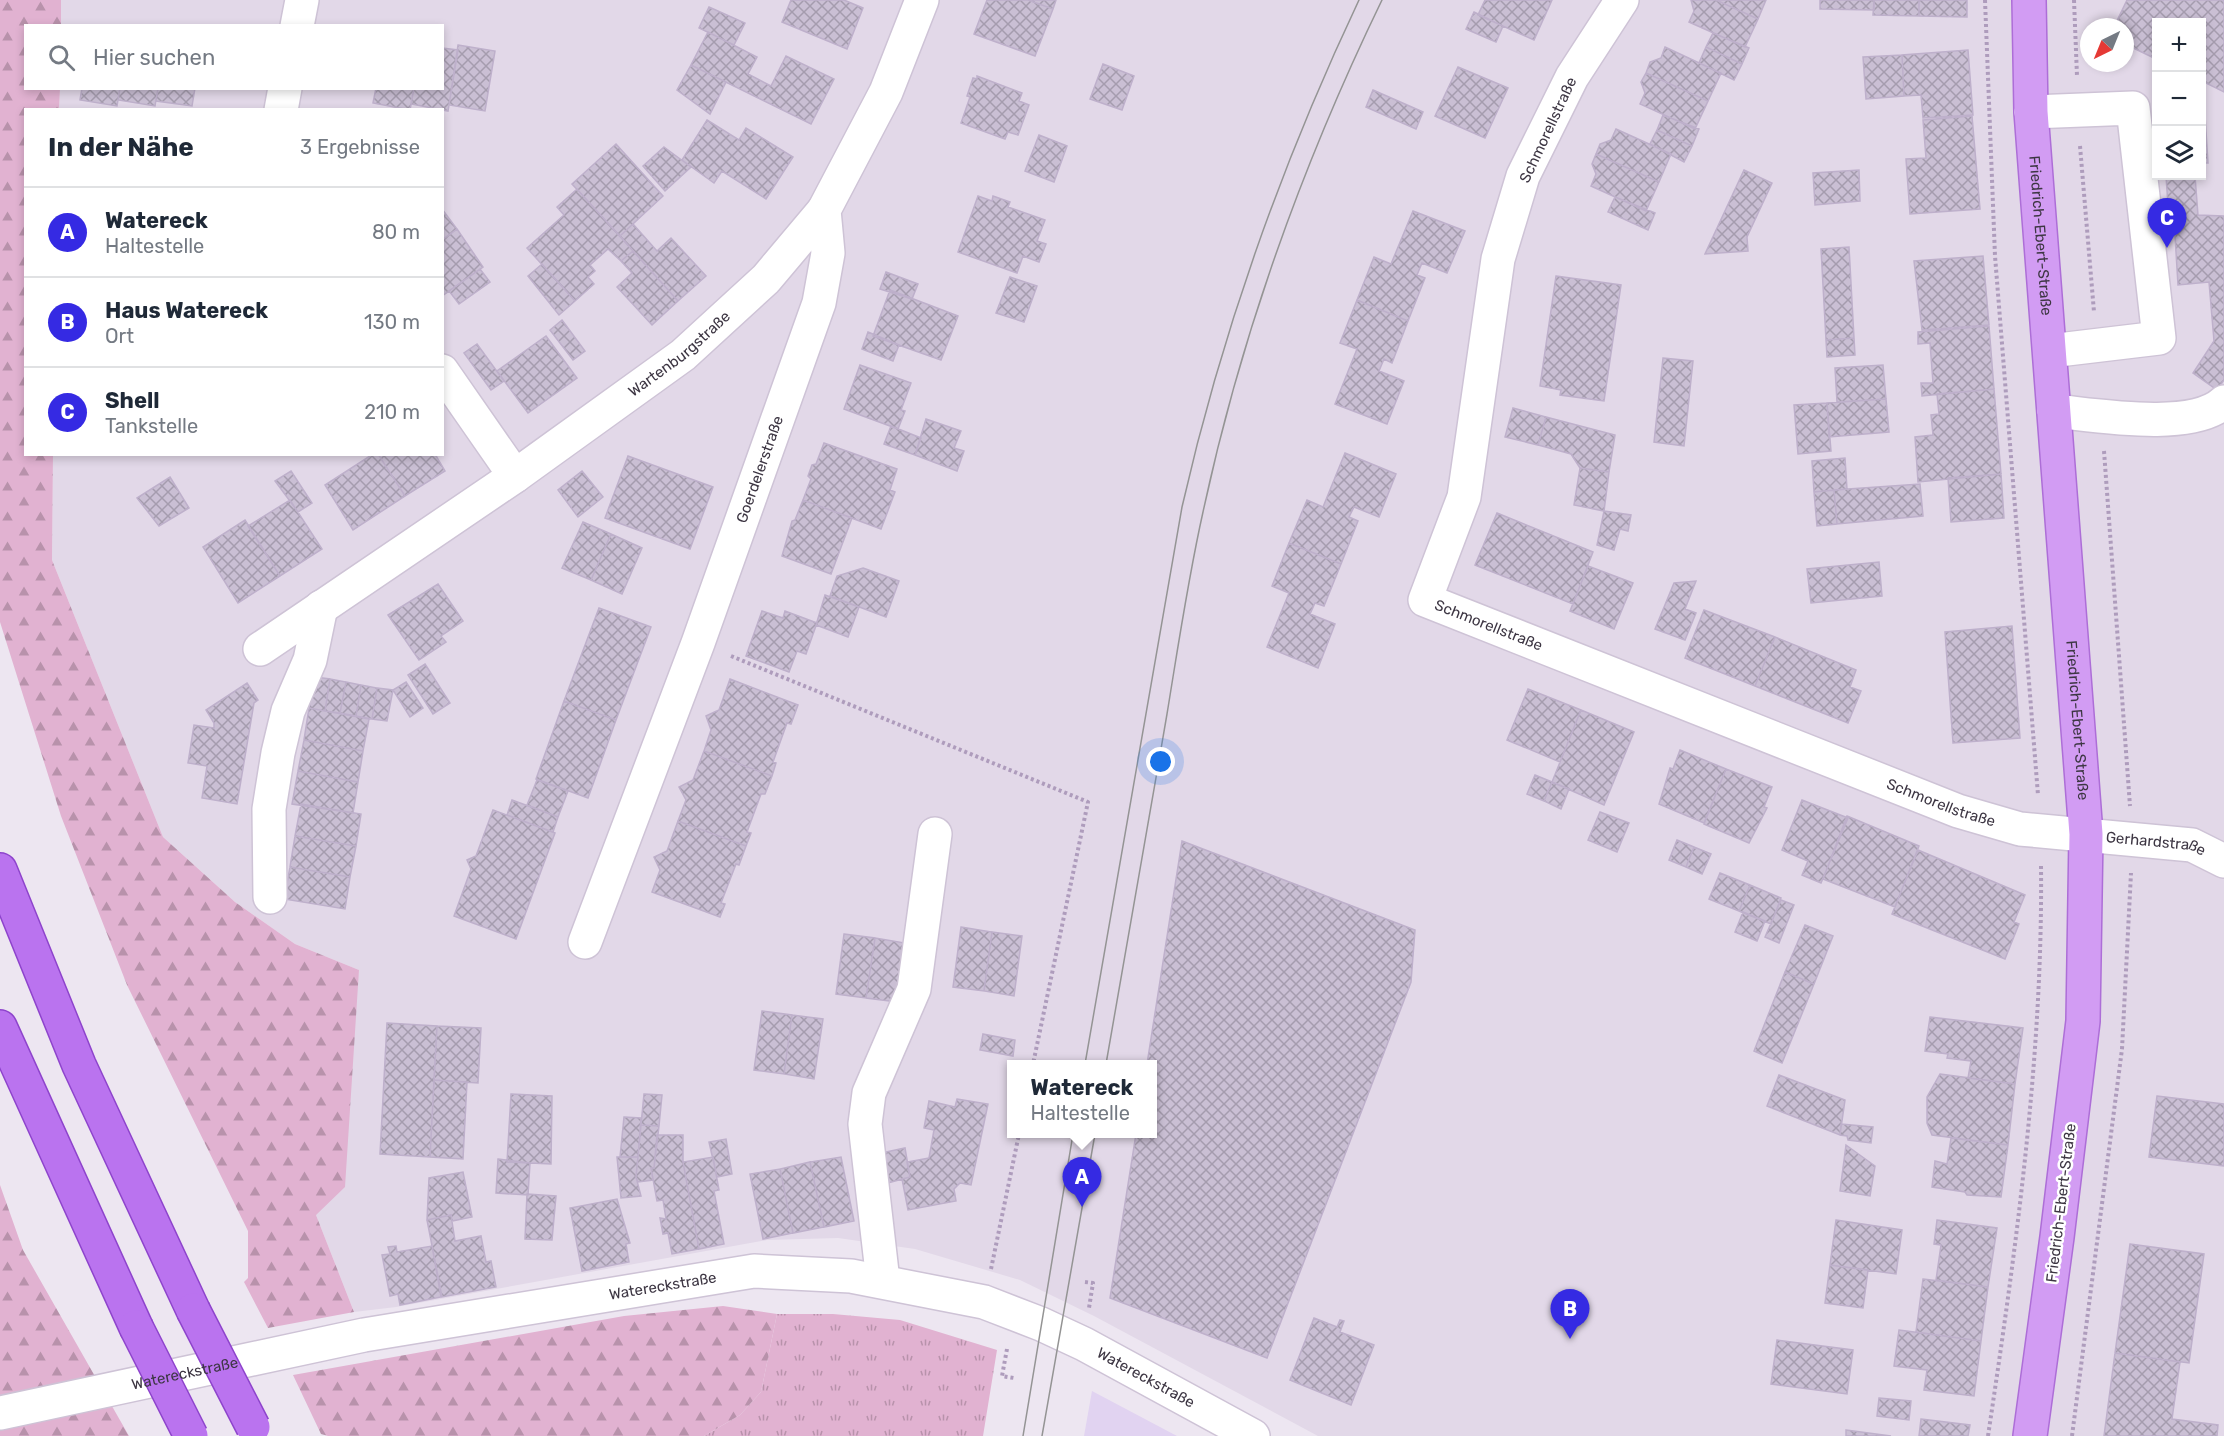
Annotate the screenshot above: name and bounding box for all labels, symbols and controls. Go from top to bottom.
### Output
north arrow [2080,18,2134,72]
map controls [2152,18,2206,180]
button: + [2152,18,2206,72]
search box [24,24,444,90]
icon: search [45,41,78,74]
text: Hier suchen [93,44,215,71]
button: − [2152,72,2206,126]
street label: Schmorellstraße [1516,74,1580,186]
button: layers [2152,126,2206,180]
text: In der Nähe [48,132,194,163]
text: 3 Ergebnisse [300,135,420,159]
street label: Friedrich-Ebert-Straße [2025,155,2055,316]
pin: C [2148,198,2186,248]
text: Watereck [105,207,208,234]
text: A [60,220,75,244]
text: 80 m [372,220,420,244]
text: Haltestelle [105,234,204,258]
text: Haus Watereck [105,297,268,324]
street label: Wartenburgstraße [625,307,734,400]
text: B [60,310,75,334]
text: 130 m [364,310,420,334]
text: Ort [105,324,134,348]
text: Shell [105,387,160,414]
text: C [60,400,75,424]
text: 210 m [364,400,420,424]
street label: Goerdelerstraße [732,413,787,525]
text: Tankstelle [105,414,198,438]
street label: Schmorellstraße [1432,596,1545,655]
street label: Friedrich-Ebert-Straße [2062,640,2092,801]
your location [1146,747,1175,776]
street label: Schmorellstraße [1884,775,1998,830]
street label: Gerhardstraße [2105,828,2209,859]
popup [1007,1060,1157,1138]
text: Watereck [1031,1074,1133,1101]
text: Haltestelle [1031,1101,1130,1125]
street label: Friedrich-Ebert-Straße [2042,1122,2080,1284]
pin: A [1062,1158,1102,1207]
street label: Watereckstraße [608,1268,718,1304]
pin: B [1550,1290,1590,1339]
street label: Watereckstraße [1094,1344,1198,1412]
street label: Watereckstraße [130,1353,240,1394]

